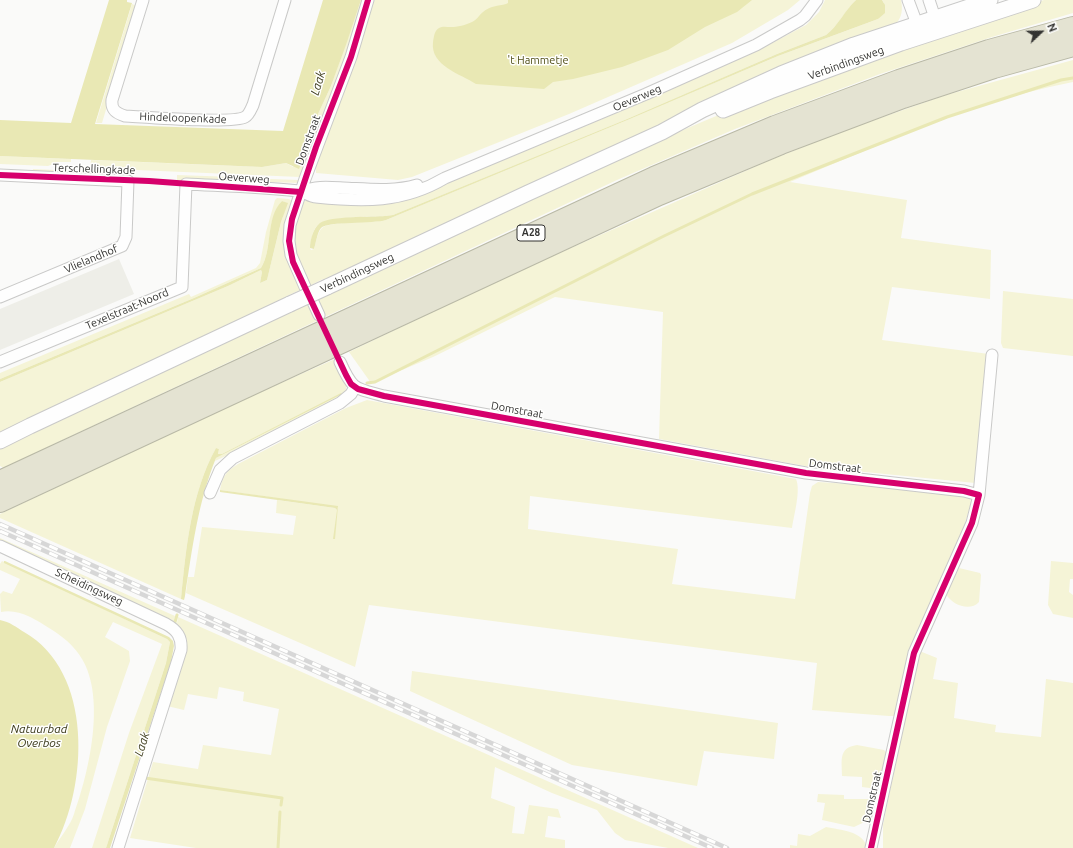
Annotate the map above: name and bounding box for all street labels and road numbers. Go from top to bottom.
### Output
street label: Verbindingsweg [806,43,886,83]
street label: Oeverweg [611,82,663,114]
street label: Hindeloopenkade [139,110,227,126]
street label: Domstraat [293,113,323,167]
street label: Terschellingkade [52,161,136,177]
street label: Oeverweg [218,170,270,186]
road number: A28 [517,225,545,241]
street label: Vlielandhof [62,242,120,276]
street label: Verbindingsweg [318,250,396,296]
street label: Texelstraat-Noord [83,286,171,332]
street label: Domstraat [490,399,544,421]
street label: Domstraat [808,456,862,476]
street label: Scheidingsweg [53,566,125,608]
street label: Domstraat [860,770,884,824]

